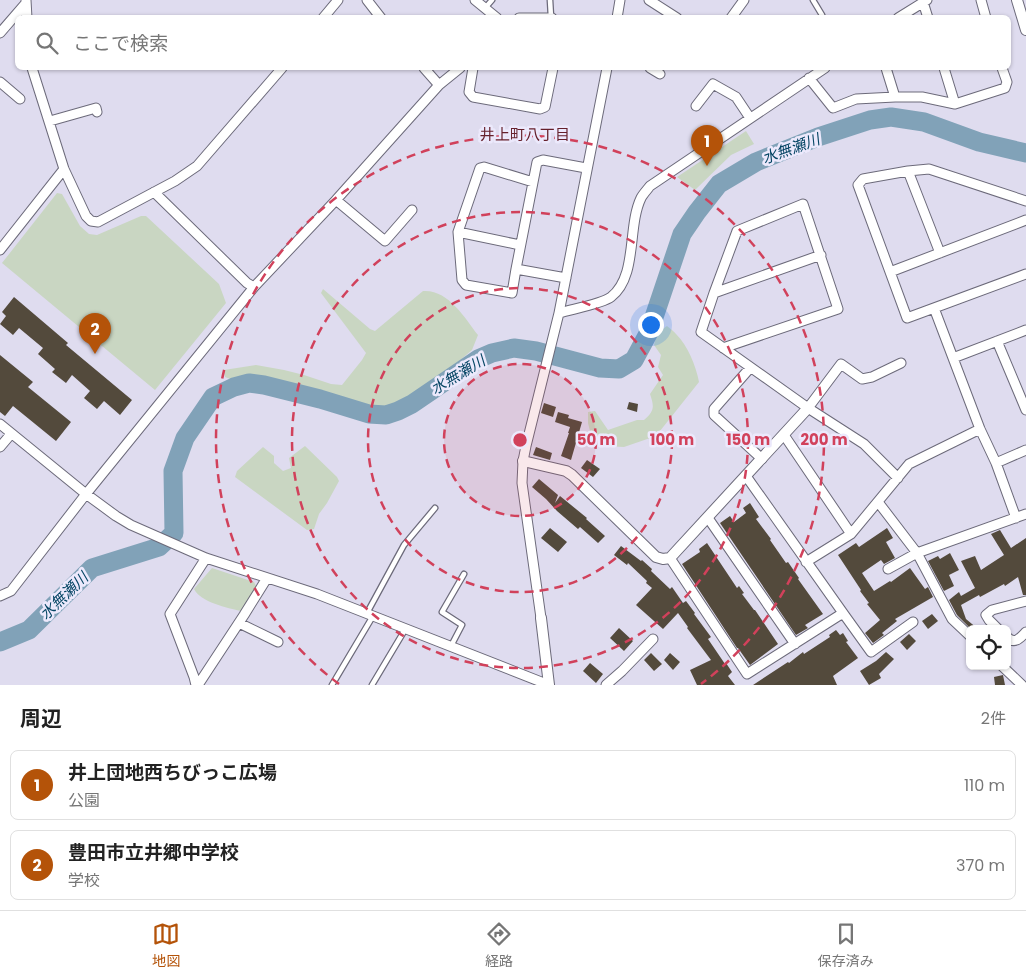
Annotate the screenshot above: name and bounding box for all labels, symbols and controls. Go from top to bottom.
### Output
search box [15,15,1011,70]
icon: search [33,29,61,57]
text: ここで検索 [73,30,168,57]
district label: 井上町八丁目 [480,124,570,145]
pin: 1 [691,125,723,166]
water label: 水無瀬川 [759,128,824,169]
your location [638,312,664,338]
pin: 2 [79,313,111,354]
water label: 水無瀬川 [427,349,491,399]
text: 50 m [577,429,615,450]
text: 100 m [650,429,694,450]
text: 150 m [726,429,770,450]
text: 200 m [800,429,848,450]
centre of rings [511,431,529,449]
water label: 水無瀬川 [35,566,94,624]
map controls [966,625,1011,670]
button: locate [966,625,1011,670]
text: 周辺 [20,704,62,733]
text: 2件 [981,707,1006,730]
text: 井上団地西ちびっこ広場 [68,759,277,786]
text: 1 [34,774,40,797]
text: 110 m [964,774,1005,797]
text: 公園 [68,789,100,812]
text: 豊田市立井郷中学校 [68,839,239,866]
text: 2 [32,854,42,877]
text: 370 m [956,854,1005,877]
text: 学校 [68,869,100,892]
tab: 地図 [152,920,180,972]
tab: 経路 [485,920,513,972]
tab: 保存済み [818,920,874,972]

